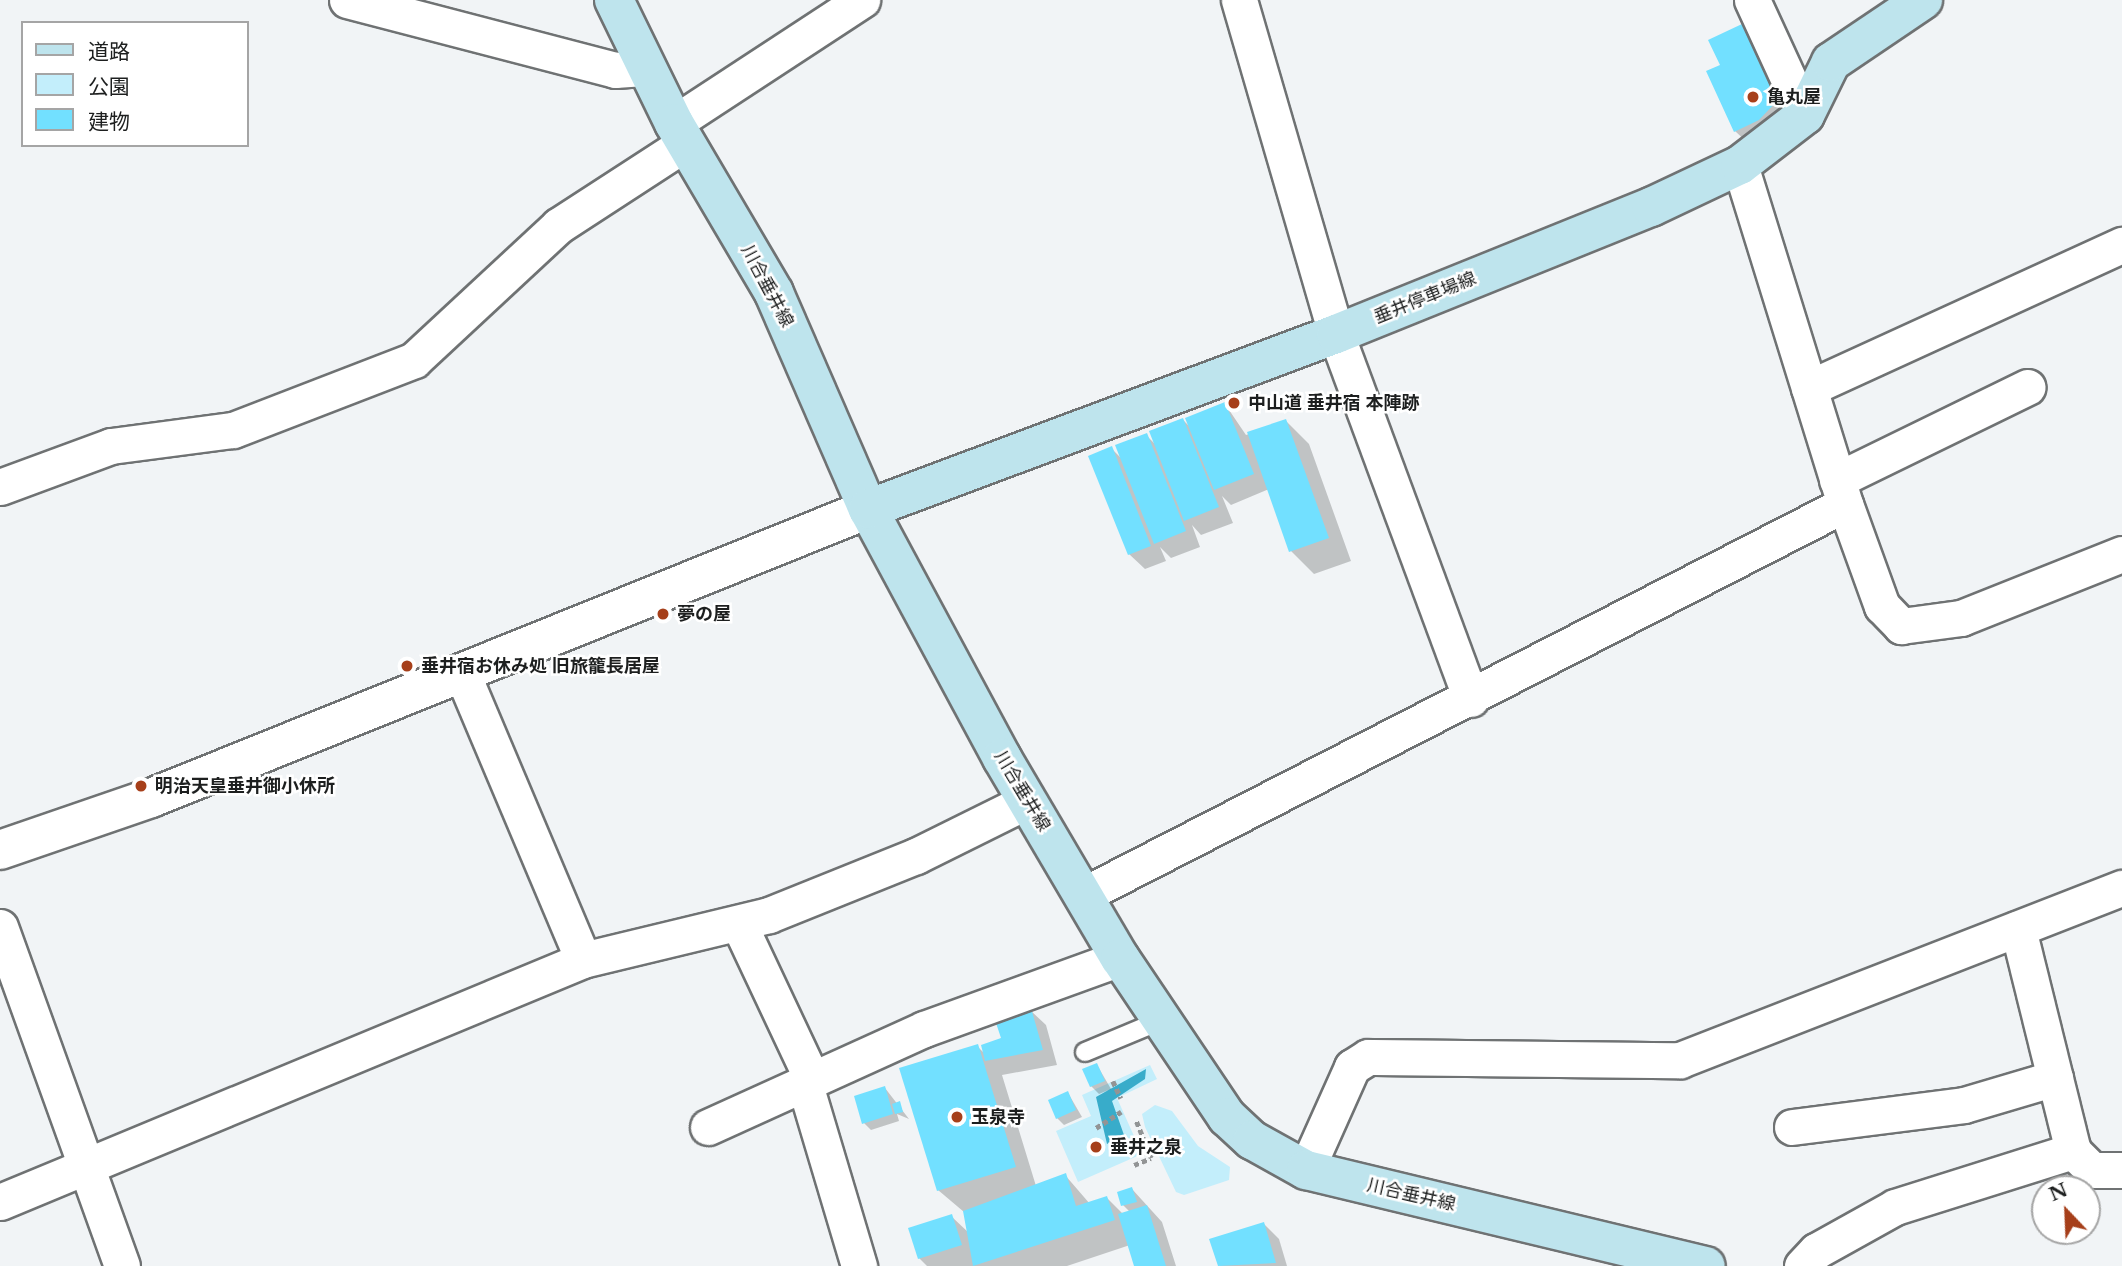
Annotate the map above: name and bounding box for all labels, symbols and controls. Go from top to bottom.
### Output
legend [21,21,248,147]
text: 道路 [88,39,130,65]
text: 公園 [88,74,130,100]
place label: 亀丸屋 [1767,86,1821,108]
marker: 亀丸屋 [1745,89,1761,105]
text: 建物 [88,109,130,135]
street label: 川合垂井線 [736,241,798,331]
street label: 垂井停車場線 [1371,268,1479,328]
place label: 中山道 垂井宿 本陣跡 [1248,392,1420,414]
marker: 中山道 垂井宿 本陣跡 [1226,395,1242,411]
place label: 夢の屋 [677,603,731,625]
marker: 夢の屋 [655,606,671,622]
place label: 垂井宿お休み処 旧旅籠長居屋 [421,655,660,677]
marker: 垂井宿お休み処 旧旅籠長居屋 [399,658,415,674]
street label: 川合垂井線 [990,747,1054,835]
place label: 明治天皇垂井御小休所 [155,775,335,797]
marker: 明治天皇垂井御小休所 [133,778,149,794]
place label: 玉泉寺 [971,1106,1025,1128]
marker: 玉泉寺 [949,1109,965,1125]
place label: 垂井之泉 [1110,1136,1182,1158]
marker: 垂井之泉 [1088,1139,1104,1155]
street label: 川合垂井線 [1365,1174,1457,1216]
north arrow [2031,1175,2101,1245]
text: N [2046,1178,2071,1206]

